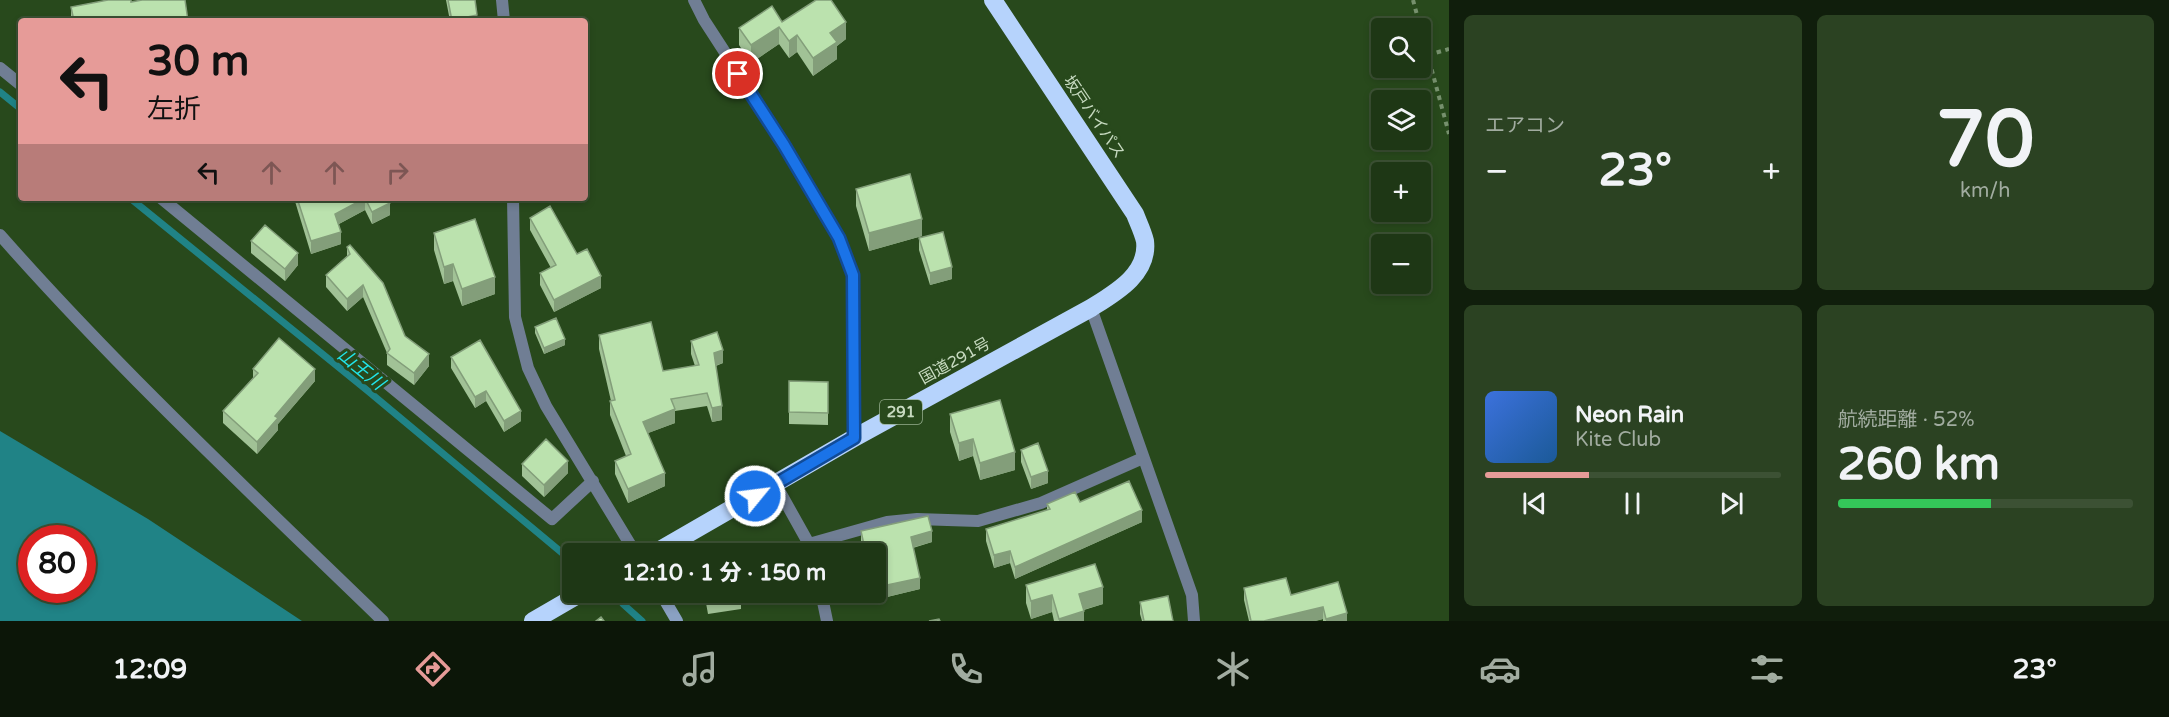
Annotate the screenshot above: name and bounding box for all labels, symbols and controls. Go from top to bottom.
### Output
map controls [1371,18,1431,294]
button: search [1371,18,1431,78]
text: 30 m [147,36,249,87]
icon: left [48,42,126,120]
pin [712,48,763,99]
icon: arrive [721,57,754,90]
street label: 坂戸バイパス [1059,72,1129,162]
button: layers [1371,90,1431,150]
text: 左折 [147,93,201,126]
text: 70 [1936,93,2034,187]
text: エアコン [1485,114,1565,138]
text: 23° [1598,144,1672,198]
text: − [1485,152,1509,191]
text: + [1762,152,1780,191]
icon: left [192,156,225,189]
icon: ahead [255,156,288,189]
icon: ahead [318,156,351,189]
icon: right [381,156,414,189]
button: + [1371,162,1431,222]
text: km/h [1960,179,2010,203]
button: − [1371,234,1431,294]
street label: 国道291号 [916,333,994,389]
water label: 山王川 [333,343,390,396]
road number: 291 [880,400,922,424]
text: Neon Rain [1575,402,1684,428]
text: 航続距離 · 52% [1838,408,1975,432]
text: Kite Club [1575,428,1661,452]
text: 260 km [1838,438,2000,492]
position arrow [723,464,787,528]
icon: previous [1518,487,1551,520]
icon: pause [1616,487,1649,520]
icon: next [1715,487,1748,520]
speed limit sign: 80 [18,525,96,603]
text: 12:10 · 1 分 · 150 m [622,560,826,586]
icon: directions [412,648,454,690]
icon: music [679,648,721,690]
icon: phone [945,648,987,690]
icon: climate [1212,648,1254,690]
icon: car [1479,648,1521,690]
icon: filters [1746,648,1788,690]
text: 12:09 [112,653,187,686]
text: 23° [2012,653,2057,686]

